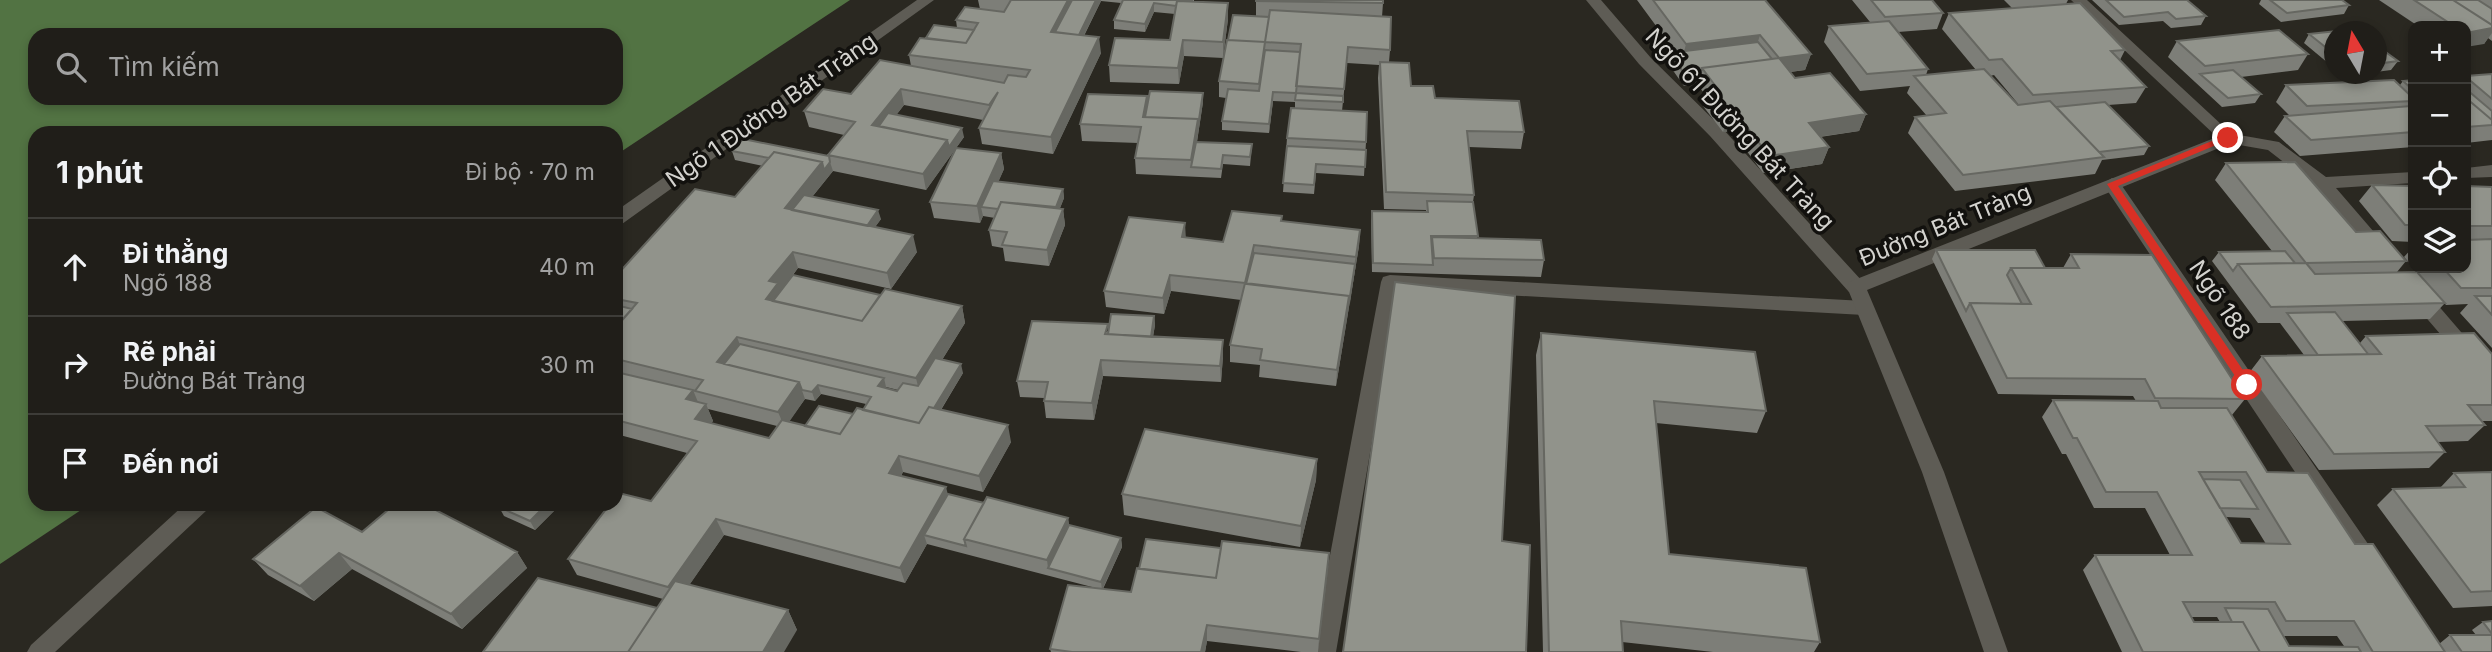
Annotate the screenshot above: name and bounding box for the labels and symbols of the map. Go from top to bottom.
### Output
north arrow [2324,21,2387,84]
street label: Ngõ 61 Đường Bát Tràng [1640,23,1840,235]
street label: Ngõ 1 Đường Bát Tràng [660,27,882,193]
route end [2212,122,2243,153]
street label: Đường Bát Tràng [1855,178,2035,272]
street label: Ngõ 188 [2183,255,2257,345]
route start [2231,369,2262,400]

